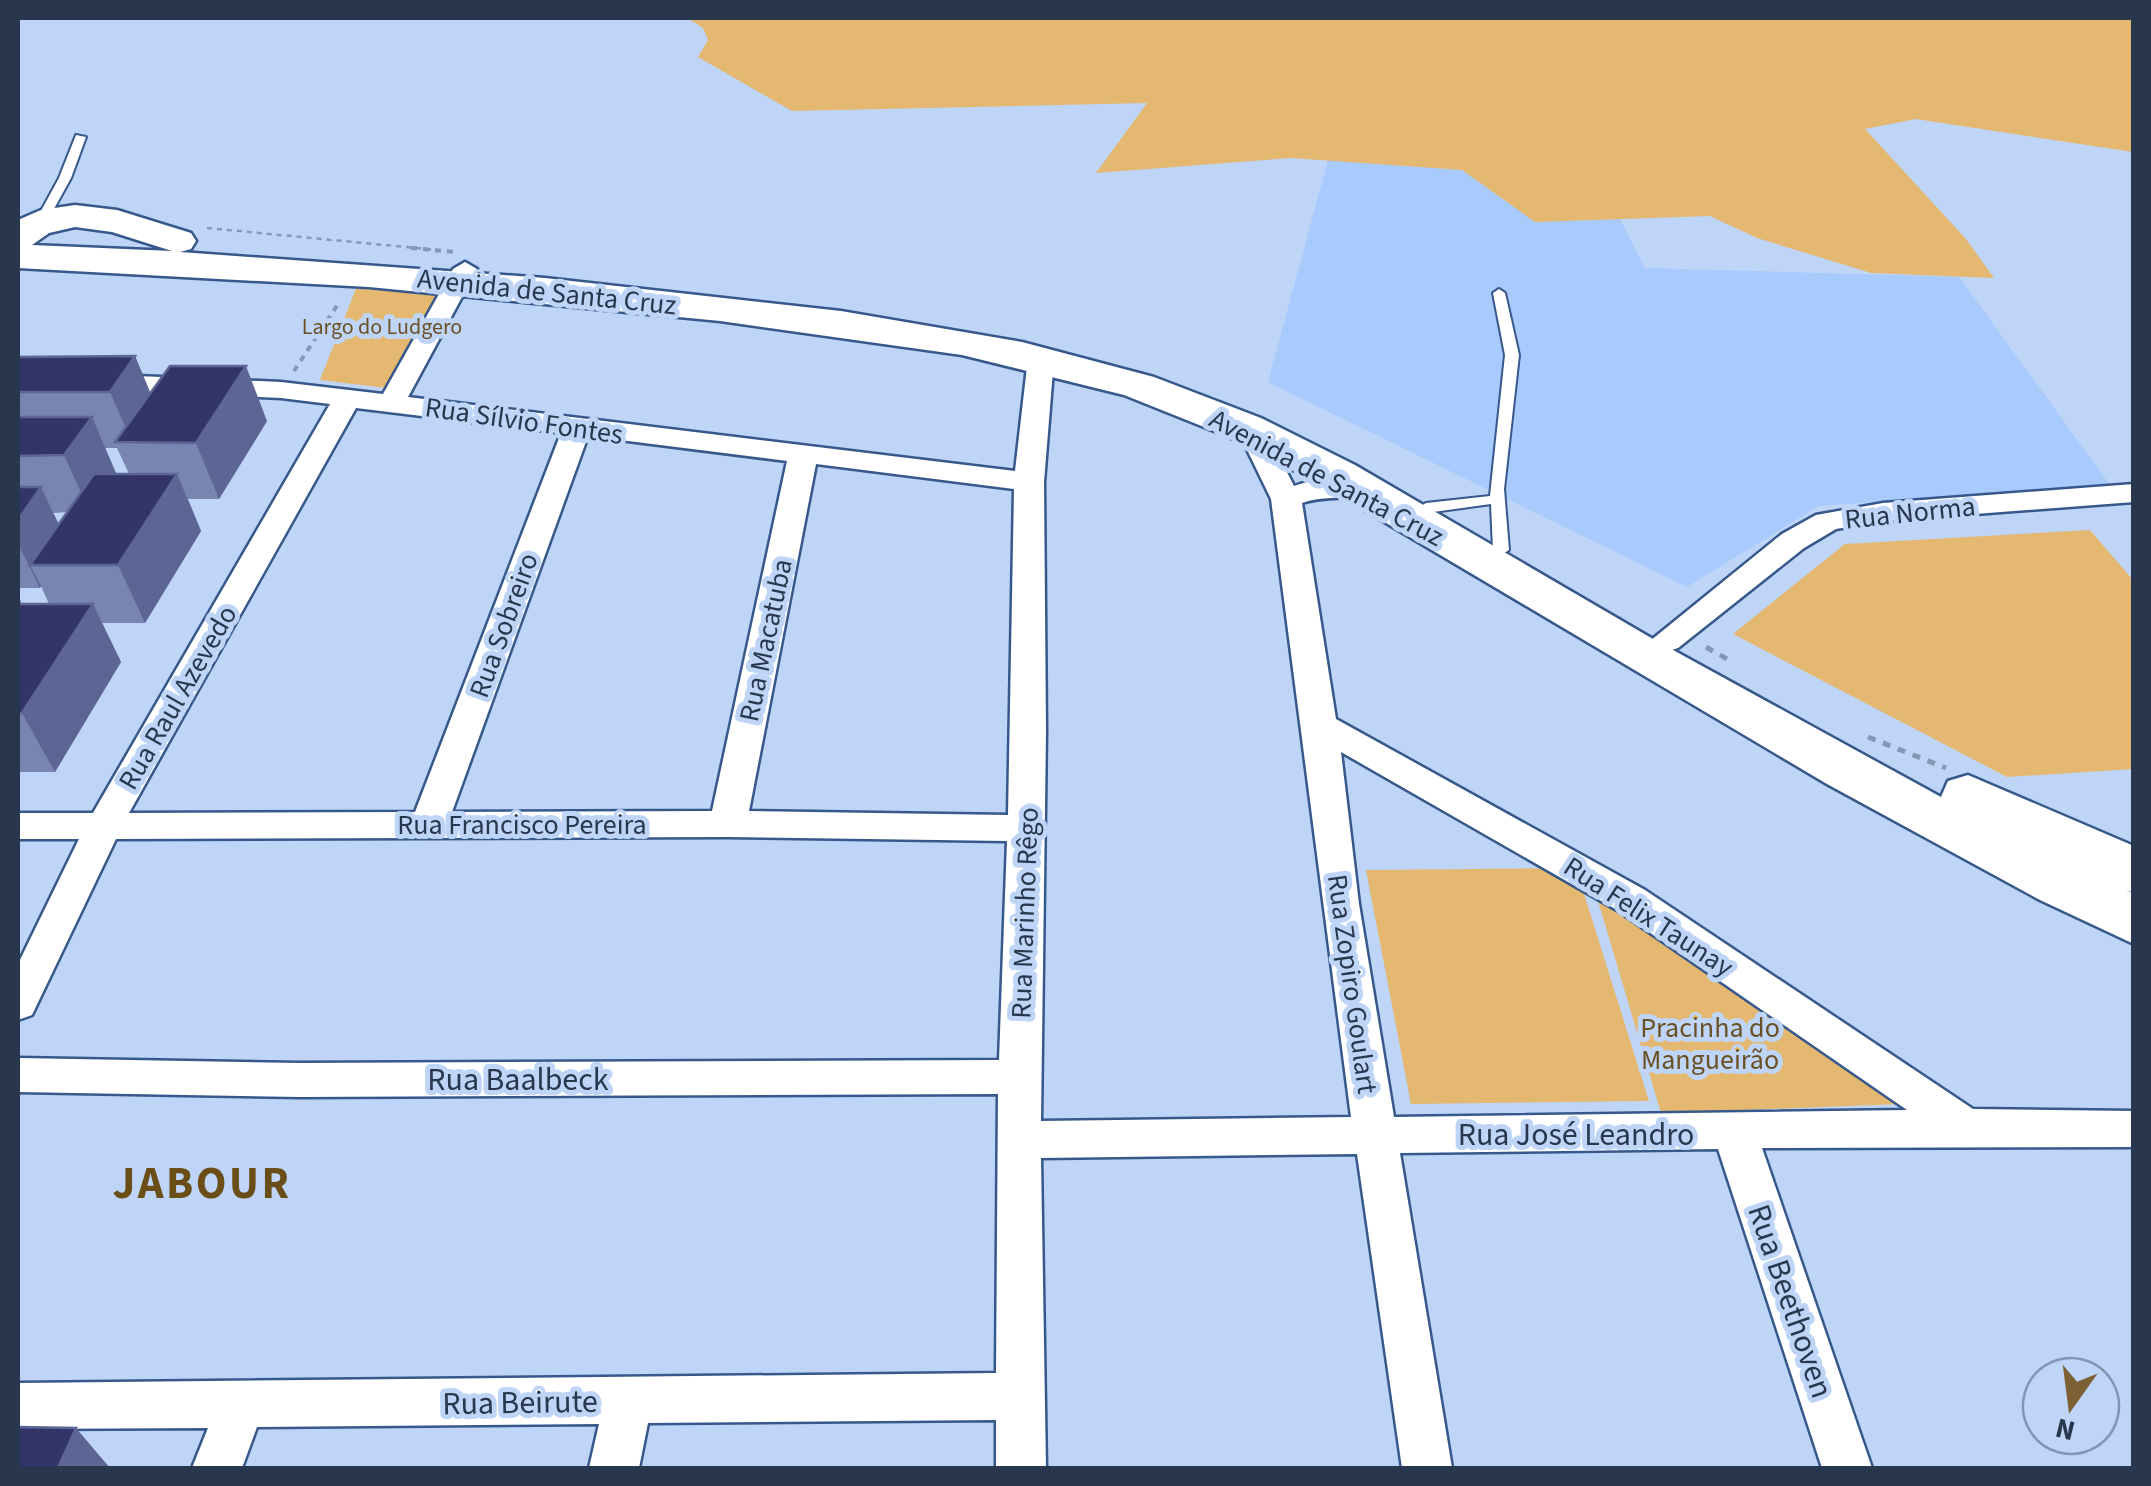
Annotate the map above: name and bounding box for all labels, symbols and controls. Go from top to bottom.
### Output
street label: Avenida de Santa Cruz [415,259,678,325]
park label: Largo do Ludgero [302,311,462,343]
street label: Rua Sílvio Fontes [422,387,625,455]
street label: Avenida de Santa Cruz [1202,399,1451,557]
street label: Rua Norma [1843,486,1977,540]
street label: Rua Sobreiro [459,547,549,703]
street label: Rua Macatuba [729,555,803,725]
street label: Rua Raul Azevedo [109,598,247,797]
street label: Rua Francisco Pereira [397,805,647,845]
street label: Rua Marinho Rêgo [1001,807,1049,1019]
street label: Rua Felix Taunay [1556,847,1741,987]
street label: Rua Zopiro Goulart [1317,872,1387,1097]
park label: Pracinha do Mangueirão [1640,1008,1780,1080]
street label: Rua Baalbeck [427,1057,609,1103]
street label: Rua José Leandro [1458,1112,1694,1158]
district label: JABOUR [112,1152,292,1216]
street label: Rua Beethoven [1735,1198,1845,1404]
north arrow [2021,1356,2121,1456]
street label: Rua Beirute [442,1379,598,1427]
text: N [2051,1408,2079,1451]

